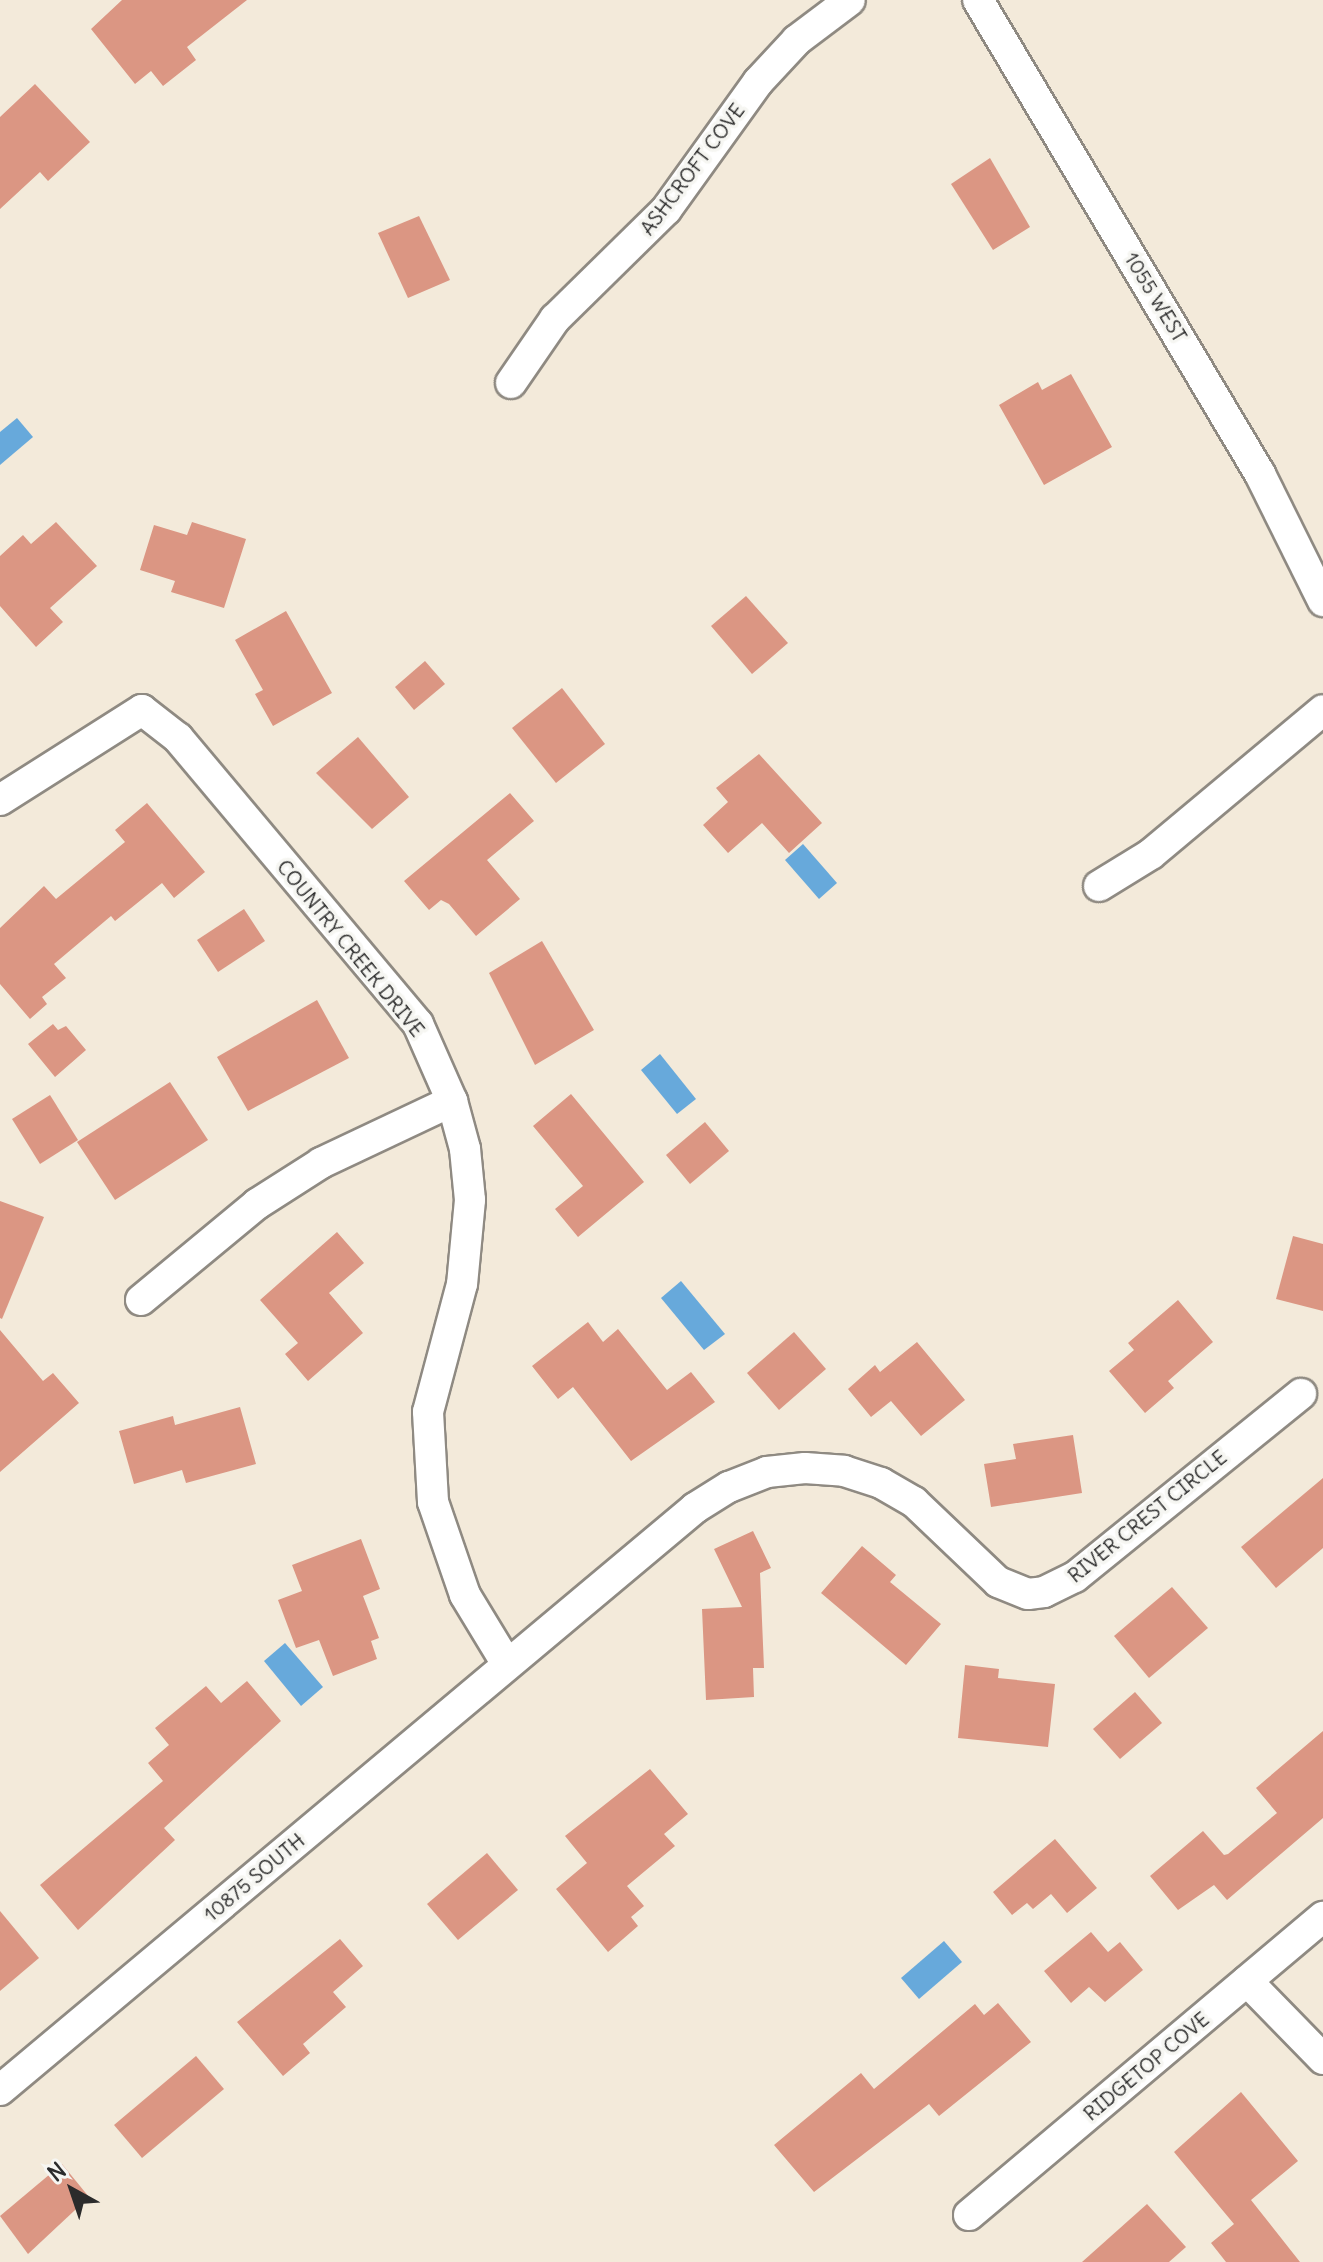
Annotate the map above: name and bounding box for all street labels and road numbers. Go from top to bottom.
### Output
street label: ASHCROFT COVE [635,98,749,240]
street label: 1055 WEST [1120,248,1192,346]
street label: COUNTRY CREEK DRIVE [272,855,430,1041]
street label: RIVER CREST CIRCLE [1063,1445,1231,1587]
street label: 10875 SOUTH [199,1828,309,1926]
street label: RIDGETOP COVE [1078,2007,1214,2125]

